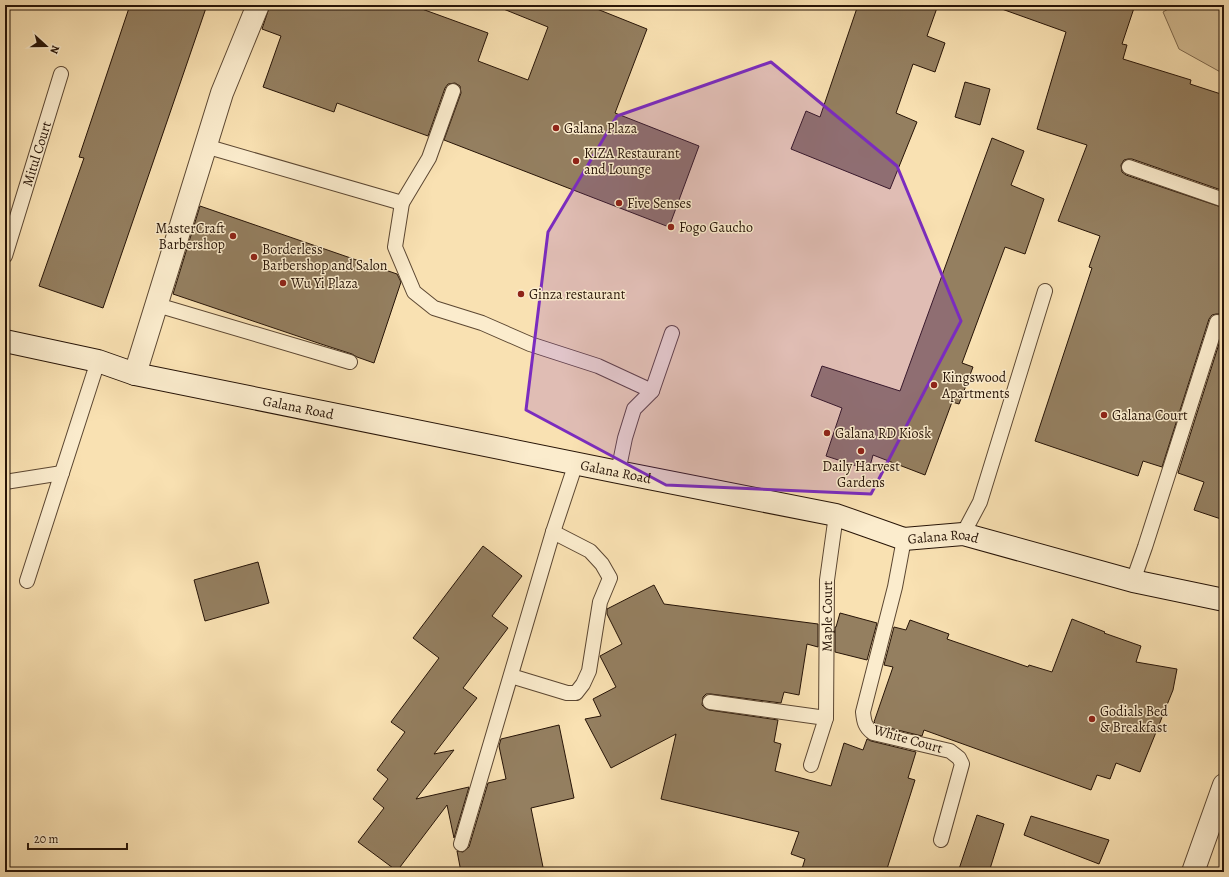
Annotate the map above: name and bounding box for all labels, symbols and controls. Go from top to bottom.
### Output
north arrow [26,26,66,66]
text: N [46,43,63,56]
street label: Mitul Court [18,119,56,189]
place label: Galana Plaza [564,119,638,138]
marker: Galana Plaza [551,123,561,133]
place label: KIZA Restaurant and Lounge [584,144,680,179]
marker: KIZA Restaurant and Lounge [571,156,581,166]
place label: Five Senses [627,194,692,213]
marker: Five Senses [614,198,624,208]
place label: Fogo Gaucho [679,218,753,237]
place label: MasterCraft Barbershop [156,219,225,254]
marker: Fogo Gaucho [666,222,676,232]
marker: MasterCraft Barbershop [228,231,238,241]
place label: Borderless Barbershop and Salon [262,240,388,275]
marker: Borderless Barbershop and Salon [249,252,259,262]
place label: Wu Yi Plaza [290,274,359,293]
marker: Wu Yi Plaza [278,278,288,288]
place label: Ginza restaurant [529,285,626,304]
marker: Ginza restaurant [516,289,526,299]
place label: Kingswood Apartments [941,368,1010,403]
marker: Kingswood Apartments [929,380,939,390]
street label: Galana Road [261,391,336,424]
place label: Galana Court [1112,406,1188,425]
marker: Galana Court [1099,410,1109,420]
place label: Galana RD Kiosk [835,424,931,443]
marker: Galana RD Kiosk [822,428,832,438]
marker: Daily Harvest Gardens [856,446,866,456]
street label: Galana Road [579,455,653,488]
place label: Daily Harvest Gardens [822,457,900,492]
street label: Galana Road [907,524,982,548]
street label: Maple Court [817,580,836,652]
place label: Godials Bed & Breakfast [1100,702,1168,737]
marker: Godials Bed & Breakfast [1087,714,1097,724]
street label: White Court [870,720,945,758]
scale bar [28,825,127,851]
text: 20 m [34,831,58,847]

